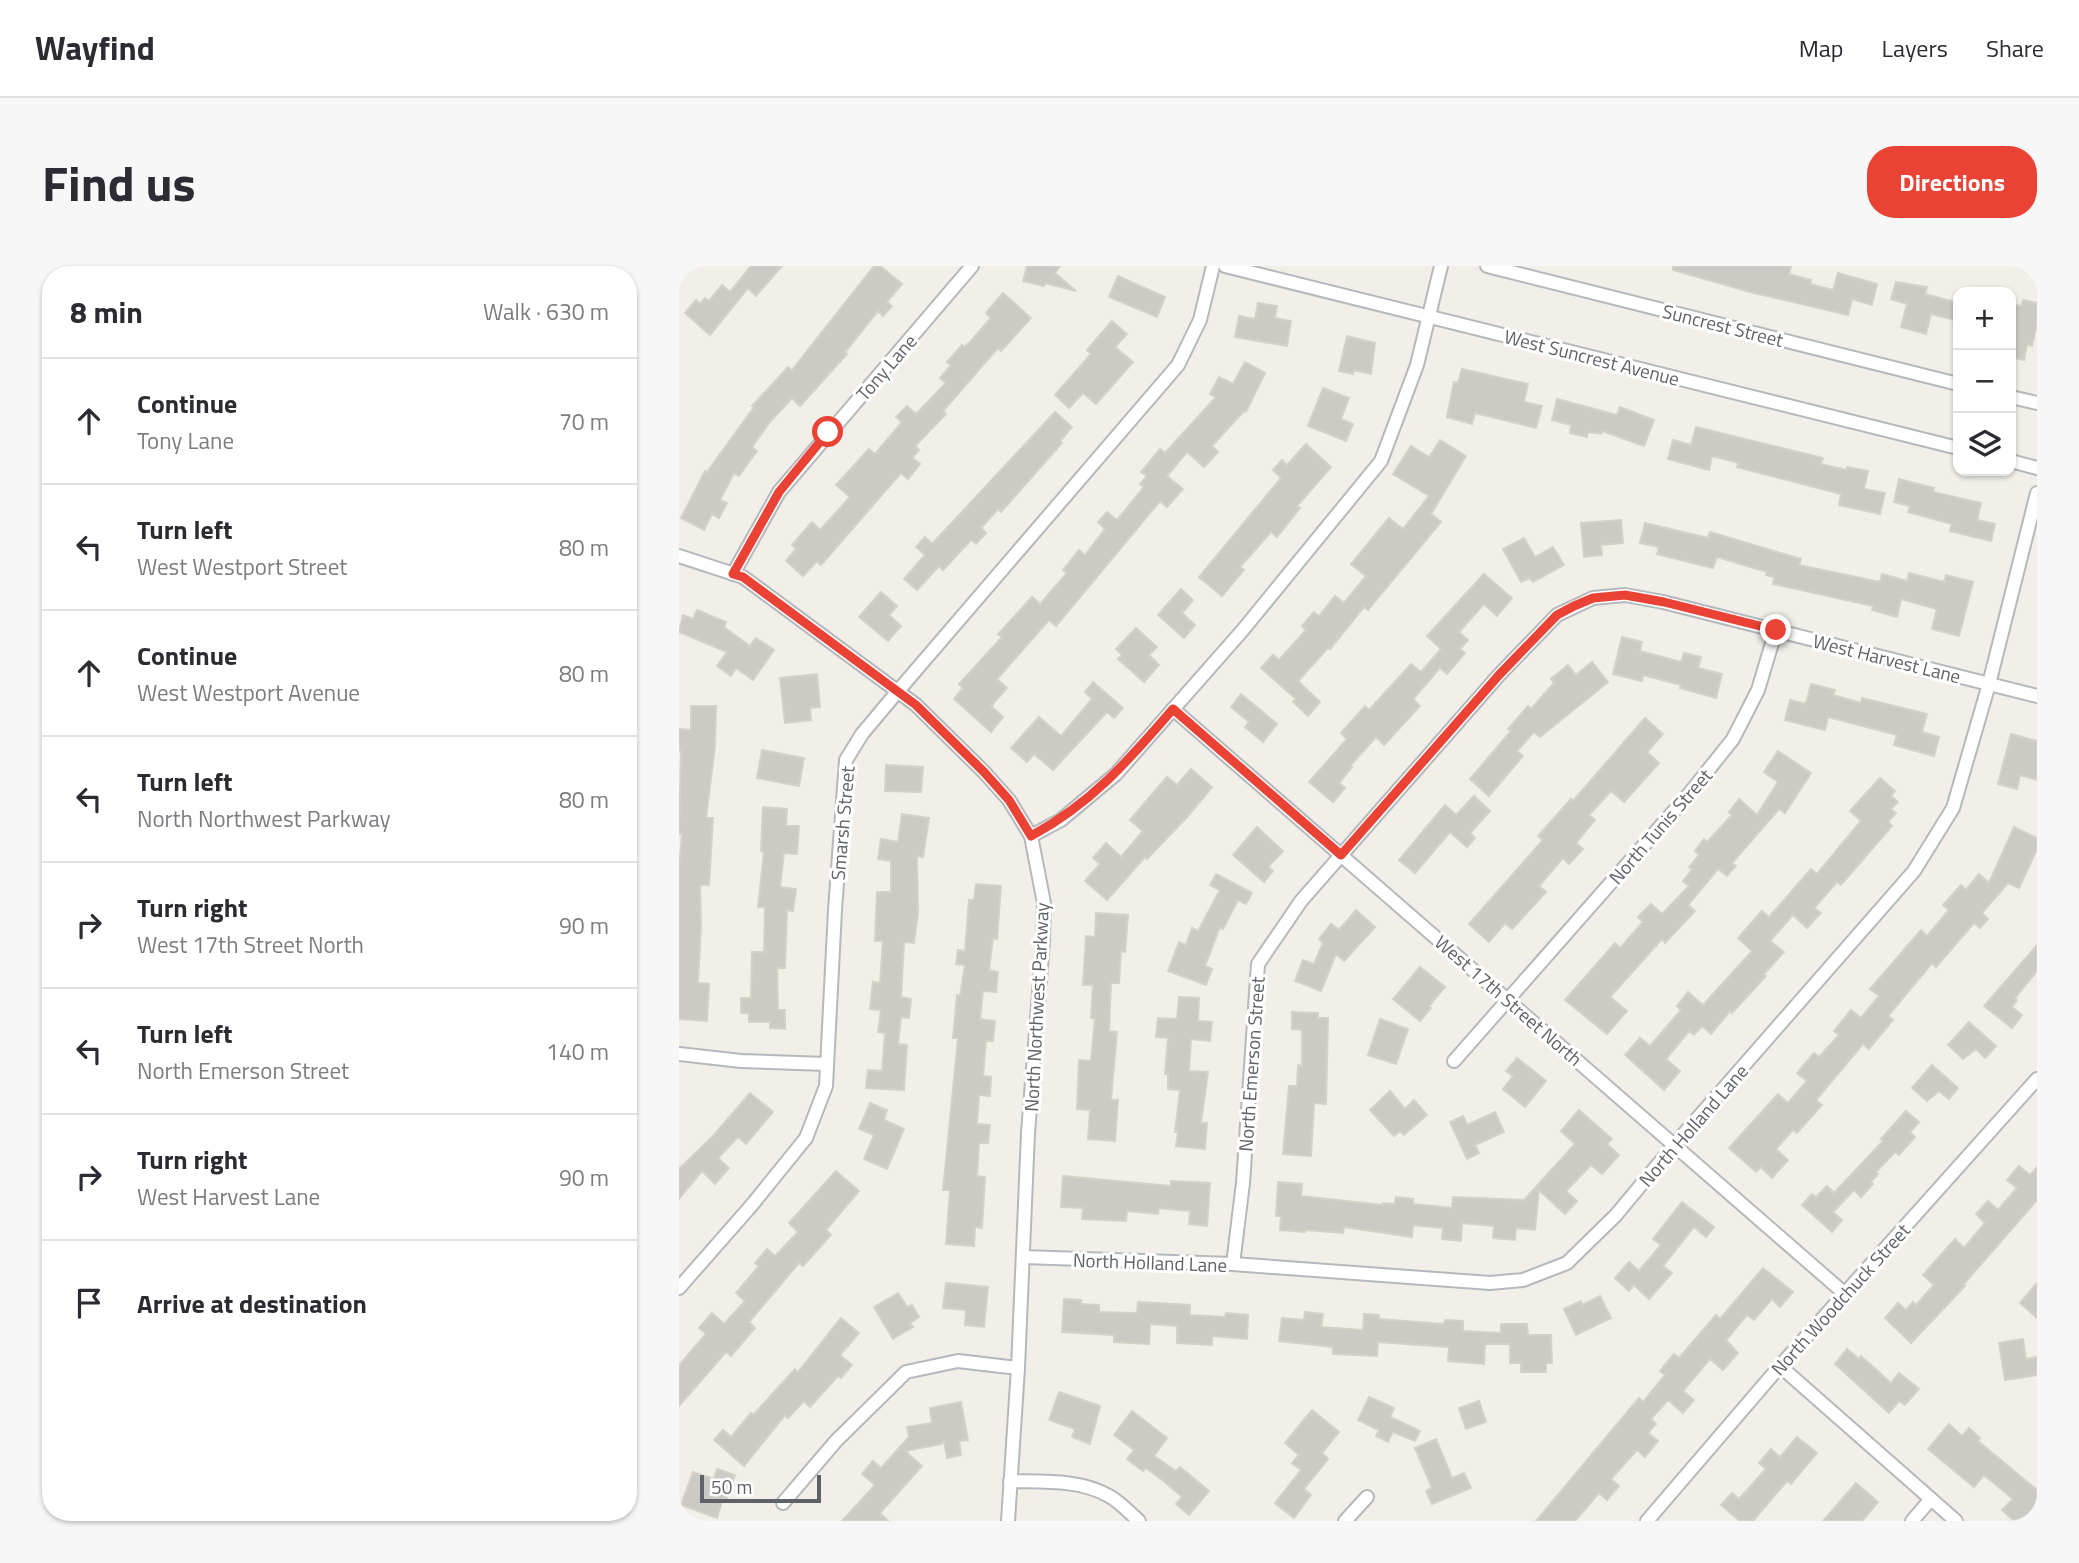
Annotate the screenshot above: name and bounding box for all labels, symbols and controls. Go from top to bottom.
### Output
text: Wayfind [35,23,155,73]
text: Map [1799,30,1844,66]
text: Layers [1882,30,1948,66]
text: Share [1986,30,2044,66]
text: Find us [42,145,196,220]
button: Directions [1867,146,2037,218]
map controls [1953,287,2016,476]
button: + [1953,287,2016,350]
text: 8 min [70,289,143,335]
text: Walk · 630 m [483,294,609,329]
street label: Suncrest Street [1660,296,1787,354]
street label: West Suncrest Avenue [1501,321,1683,393]
street label: Tony Lane [849,327,923,407]
button: − [1953,350,2016,413]
text: Continue [137,384,237,423]
icon: ahead [70,402,108,440]
text: 70 m [559,404,609,439]
button: layers [1953,413,2016,476]
route start [812,416,843,447]
text: Tony Lane [137,423,234,458]
text: Turn left [137,510,232,549]
icon: left [70,528,108,566]
text: 80 m [559,530,609,565]
text: West Westport Street [137,549,347,584]
route end [1760,614,1791,645]
street label: West Harvest Lane [1810,626,1964,690]
text: Continue [137,636,237,675]
icon: ahead [70,654,108,692]
text: 80 m [559,656,609,691]
text: West Westport Avenue [137,675,360,710]
street label: North Tunis Street [1601,761,1719,890]
text: Turn left [137,762,232,801]
street label: Smarsh Street [823,764,861,881]
icon: left [70,780,108,818]
text: 80 m [559,782,609,817]
text: North Northwest Parkway [137,801,391,836]
text: Turn right [137,888,248,927]
street label: North Northwest Parkway [1016,902,1056,1112]
icon: right [70,906,108,944]
text: 90 m [559,908,609,943]
text: West 17th Street North [137,927,364,962]
street label: West 17th Street North [1429,928,1589,1072]
street label: North Emerson Street [1230,975,1272,1152]
text: Turn left [137,1014,232,1053]
icon: left [70,1032,108,1070]
text: 140 m [546,1034,609,1069]
text: North Emerson Street [137,1053,349,1088]
street label: North Holland Lane [1631,1057,1755,1193]
text: Turn right [137,1140,248,1179]
icon: right [70,1158,108,1196]
text: 90 m [559,1160,609,1195]
text: West Harvest Lane [137,1179,320,1214]
street label: North Woodchuck Street [1764,1216,1917,1382]
street label: North Holland Lane [1072,1245,1228,1279]
icon: arrive [70,1284,108,1322]
text: Arrive at destination [137,1284,367,1323]
scale bar [700,1472,821,1504]
text: 50 m [711,1472,752,1501]

